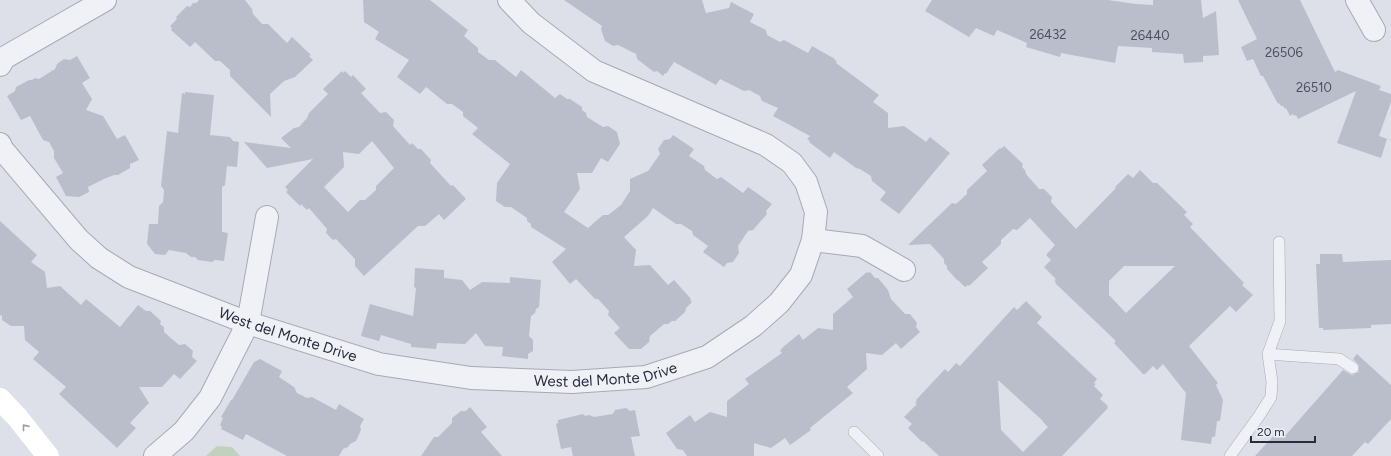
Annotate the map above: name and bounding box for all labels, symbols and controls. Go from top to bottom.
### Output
house number: 26432 [1029,27,1067,42]
house number: 26440 [1130,28,1170,43]
house number: 26506 [1265,45,1303,60]
house number: 26510 [1296,80,1332,95]
street label: West del Monte Drive [216,303,359,366]
street label: West del Monte Drive [533,358,679,391]
scale bar [1251,418,1315,444]
one-way arrow [22,424,29,432]
text: 20 m [1257,425,1285,439]

